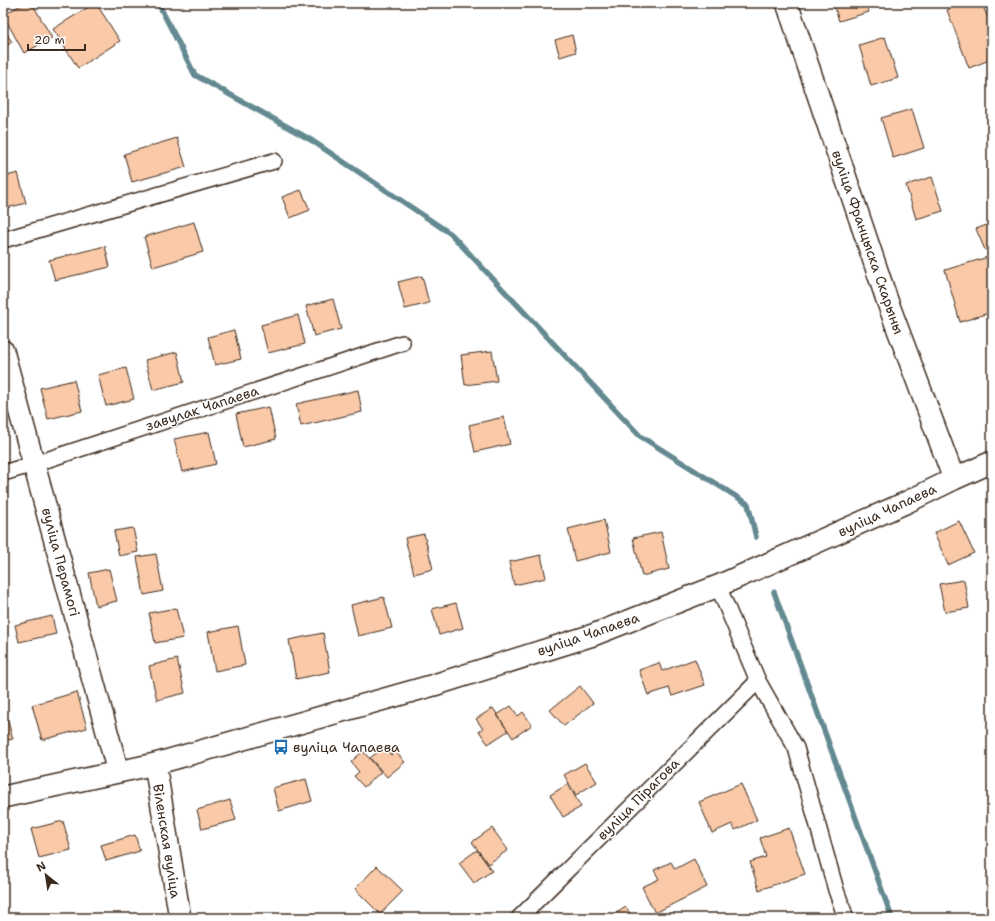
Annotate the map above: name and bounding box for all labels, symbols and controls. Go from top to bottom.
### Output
scale bar [28,26,85,52]
text: 20 m [34,32,65,48]
street label: вуліца Францыска Скарыны [828,148,908,336]
street label: завулак Чапаева [143,381,261,435]
street label: вуліца Чапаева [835,479,939,541]
street label: вуліца Перамогі [38,506,84,618]
street label: вуліца Чапаева [535,608,642,660]
bus stop icon: вуліца Чапаева [272,738,290,756]
place label: вуліца Чапаева [293,738,400,756]
street label: вуліца Пірагова [593,754,683,844]
street label: Віленская вуліца [149,783,185,900]
north arrow [26,855,66,895]
text: N [34,858,49,875]

